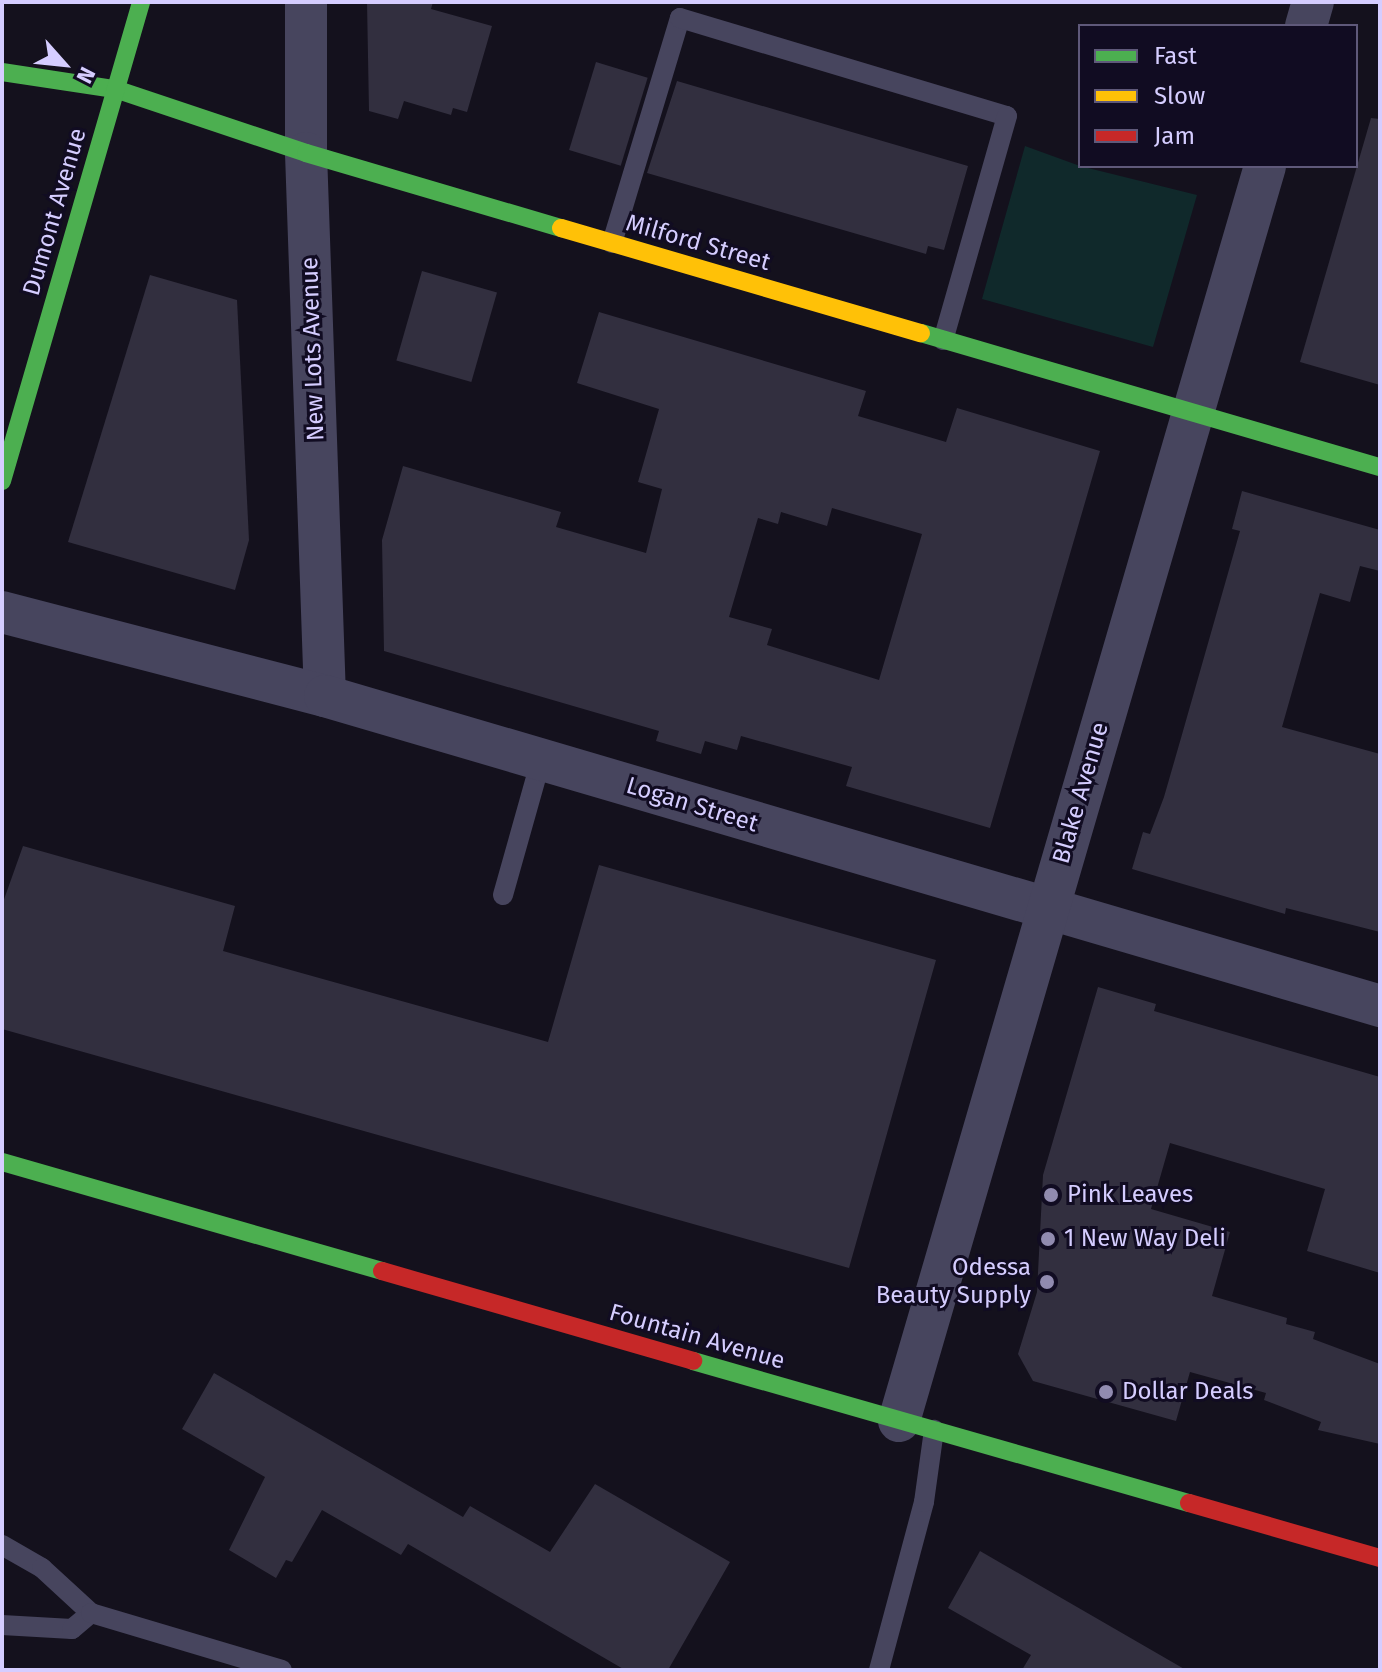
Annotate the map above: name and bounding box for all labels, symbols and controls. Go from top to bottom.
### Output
north arrow [24,24,104,104]
legend [1078,24,1358,168]
text: Fast [1154,42,1197,70]
text: N [70,62,101,88]
text: Slow [1154,82,1205,110]
text: Jam [1154,122,1195,150]
street label: Dumont Avenue [17,125,93,299]
street label: Milford Street [623,209,773,277]
street label: New Lots Avenue [295,256,331,442]
street label: Blake Avenue [1047,719,1115,867]
street label: Logan Street [623,771,761,839]
place label: Pink Leaves [1067,1181,1193,1209]
marker: Pink Leaves [1042,1186,1060,1204]
place label: 1 New Way Deli [1064,1225,1226,1253]
marker: 1 New Way Deli [1039,1230,1057,1248]
place label: Odessa Beauty Supply [876,1254,1031,1310]
marker: Odessa Beauty Supply [1038,1273,1056,1291]
street label: Fountain Avenue [606,1298,788,1376]
place label: Dollar Deals [1122,1378,1253,1406]
marker: Dollar Deals [1097,1383,1115,1401]

